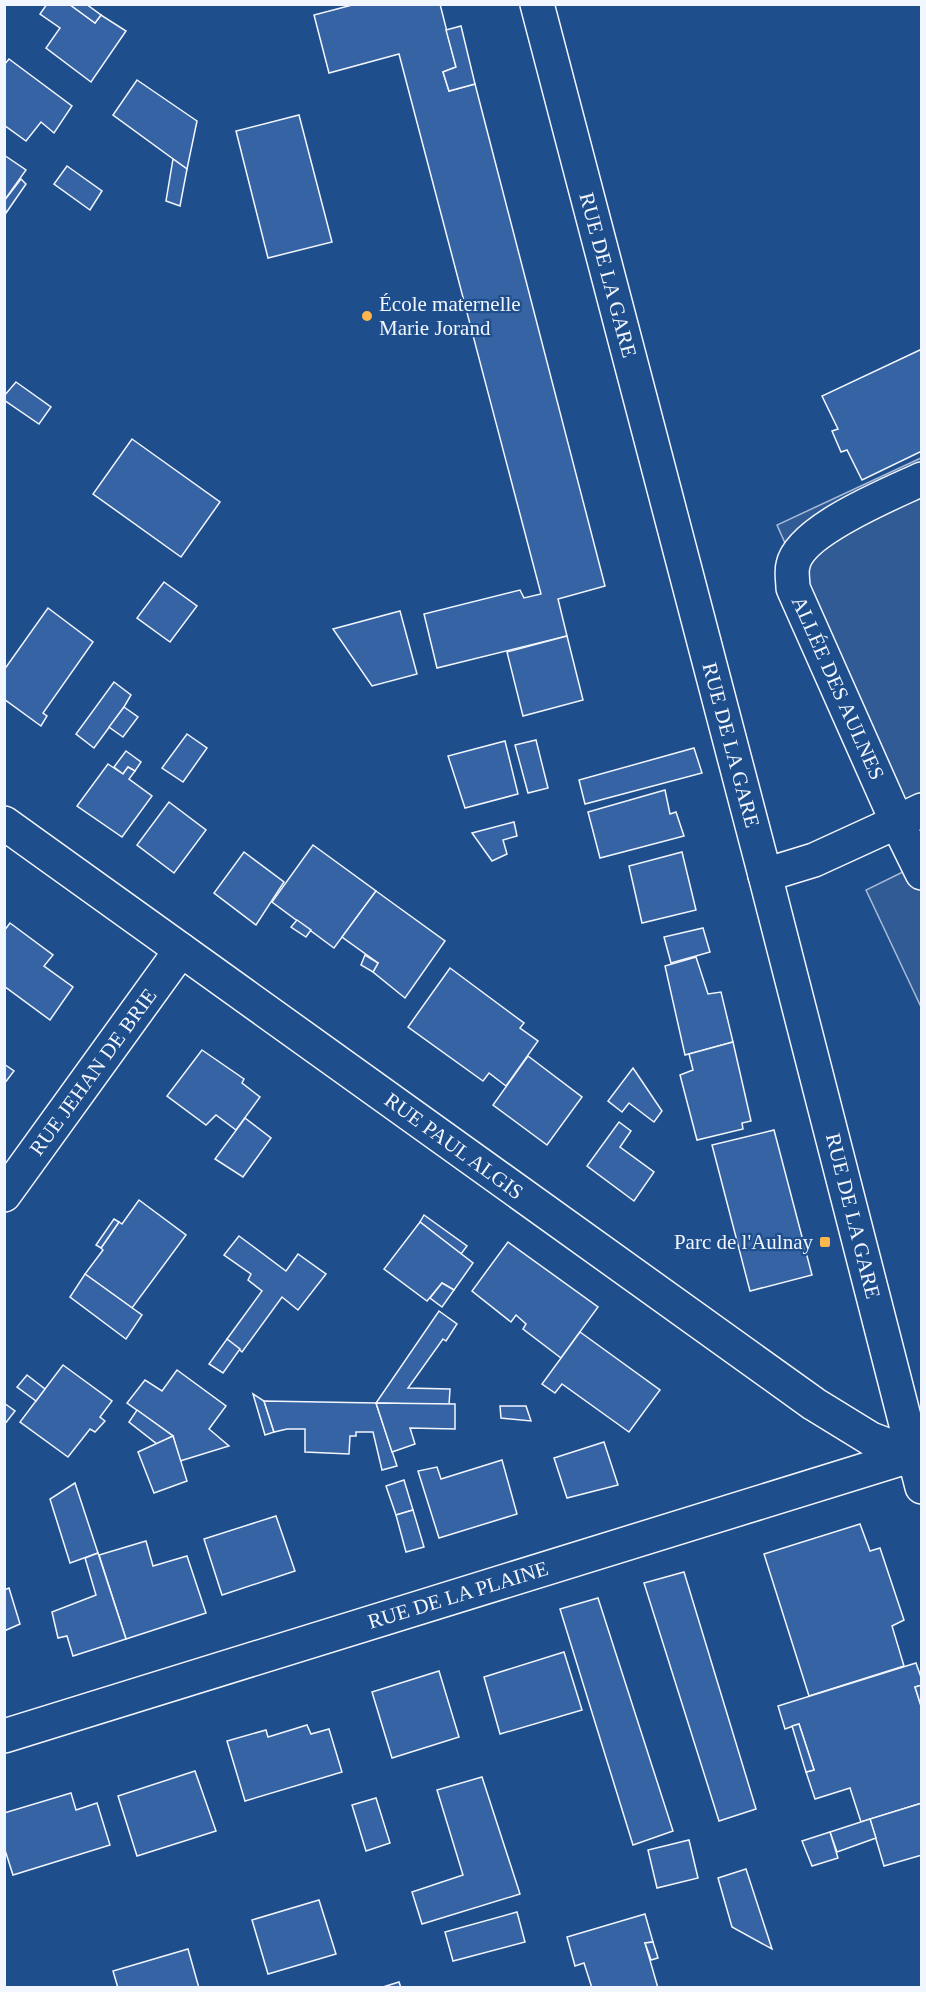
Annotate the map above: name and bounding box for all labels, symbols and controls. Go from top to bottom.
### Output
street label: RUE DE LA GARE [574,190,642,360]
place label: École maternelle Marie Jorand [379,292,521,340]
marker: École maternelle Marie Jorand [360,309,374,323]
street label: ALLÉE DES AULNES [787,593,889,783]
street label: RUE DE LA GARE [697,660,765,830]
street label: RUE JEHAN DE BRIE [24,984,162,1160]
street label: RUE PAUL ALGIS [380,1088,528,1204]
street label: RUE DE LA GARE [821,1131,885,1301]
place label: Parc de l'Aulnay [674,1230,813,1254]
marker: Parc de l'Aulnay [818,1235,832,1249]
street label: RUE DE LA PLAINE [365,1556,551,1634]

